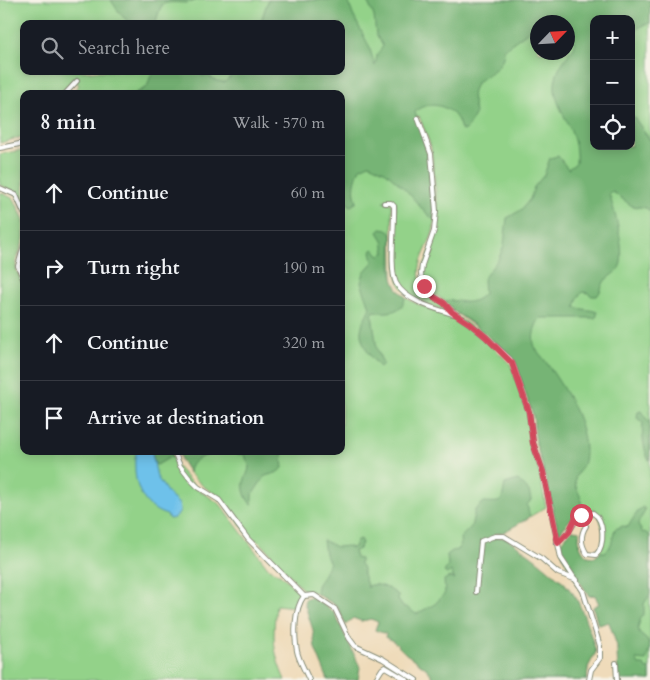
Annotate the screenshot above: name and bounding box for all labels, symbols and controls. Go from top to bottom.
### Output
north arrow [530,15,575,60]
map controls [590,15,635,150]
button: + [590,15,635,60]
search box [20,20,345,75]
icon: search [38,34,66,62]
text: Search here [78,35,170,61]
button: − [590,60,635,105]
button: locate [590,105,635,150]
text: 8 min [40,108,96,137]
text: Walk · 570 m [233,112,325,134]
icon: ahead [40,179,68,207]
text: Continue [87,180,169,206]
text: 60 m [291,182,325,204]
icon: right [40,254,68,282]
text: Turn right [87,255,179,281]
text: 190 m [283,257,325,279]
route end [413,275,436,298]
icon: ahead [40,329,68,357]
text: Continue [87,330,169,356]
text: 320 m [283,332,325,354]
icon: arrive [40,404,68,432]
text: Arrive at destination [87,405,264,431]
route start [570,504,593,527]

